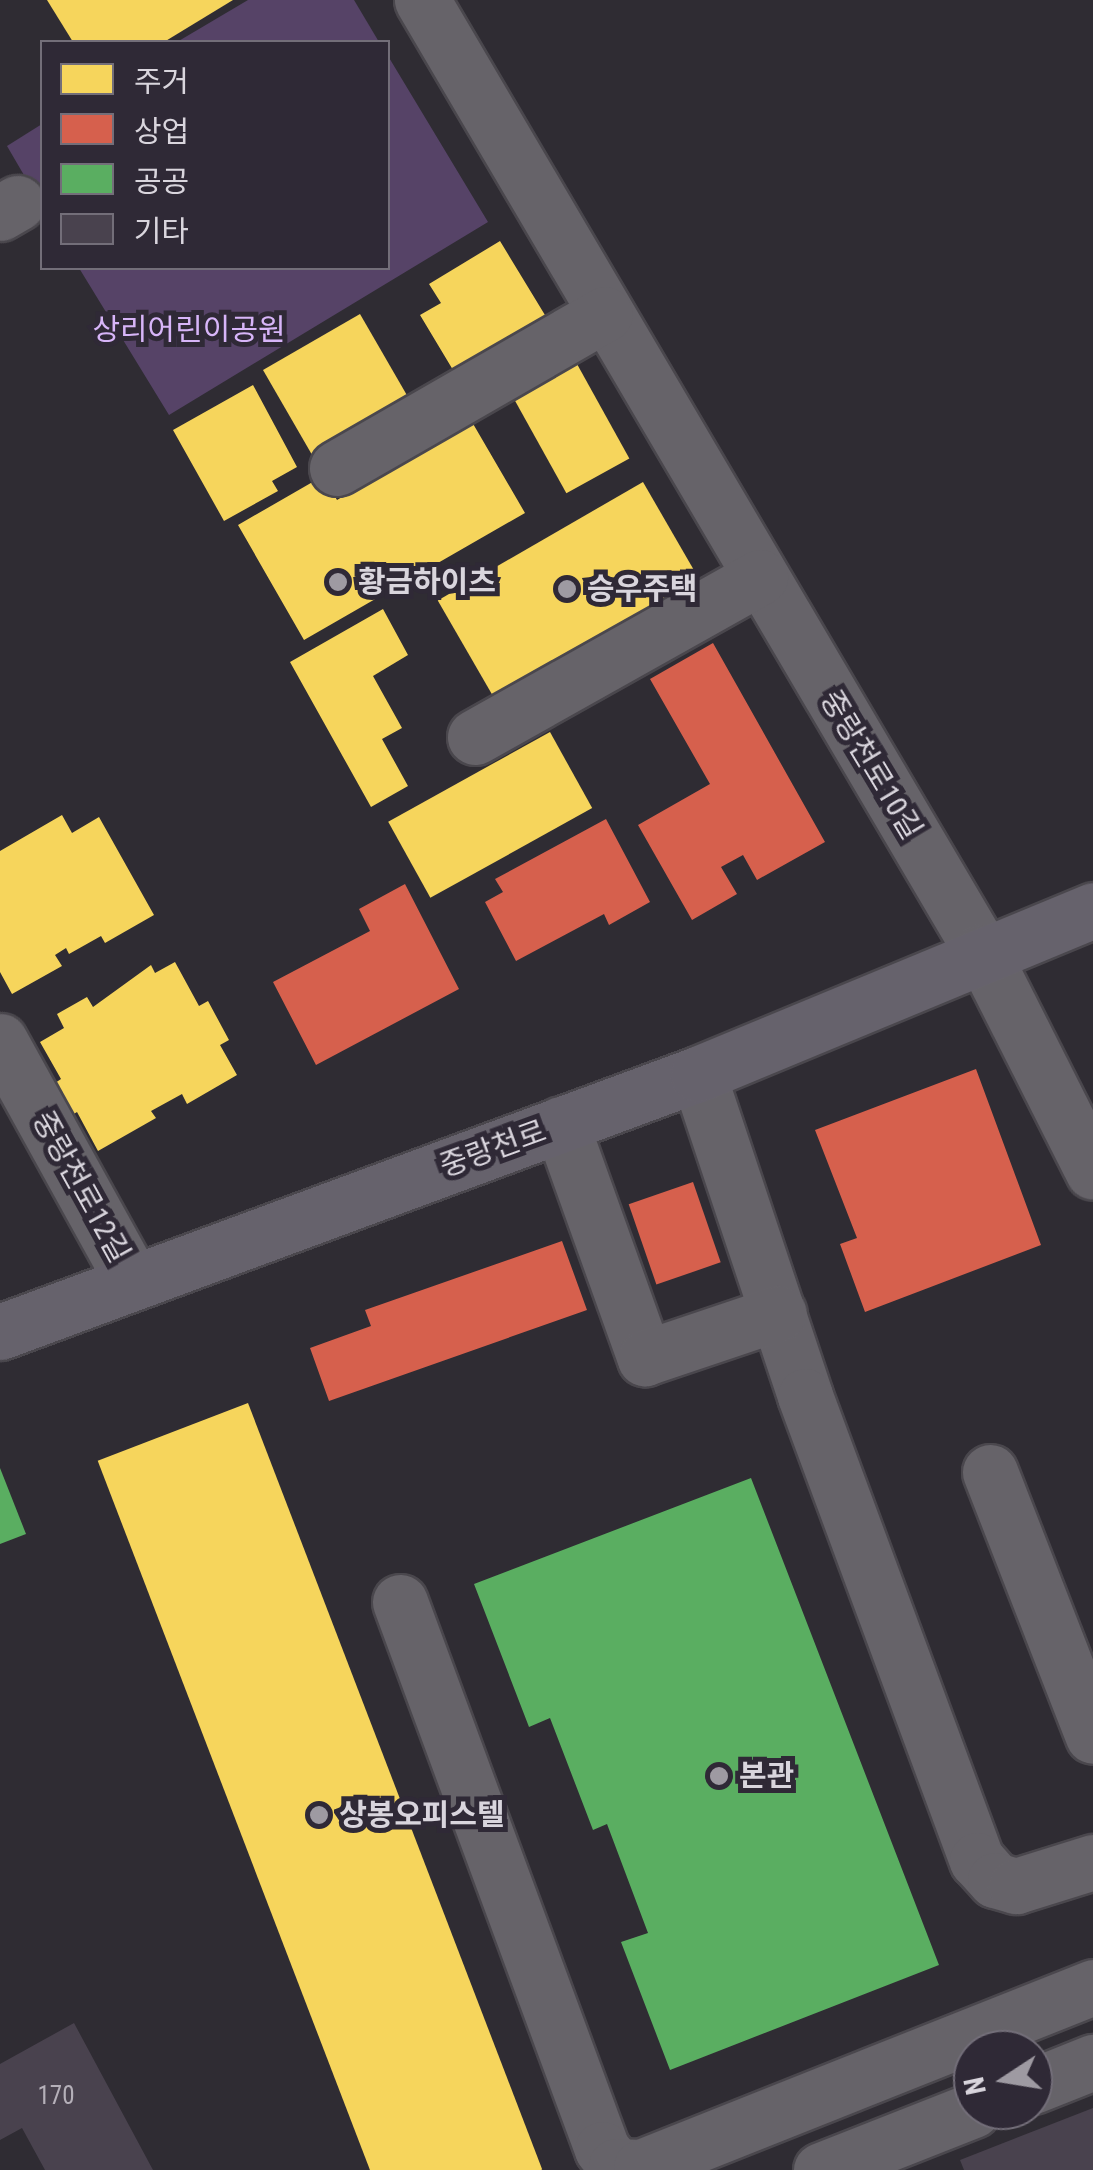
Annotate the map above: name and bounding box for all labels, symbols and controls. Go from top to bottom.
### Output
legend [40,40,390,270]
text: 주거 [134,64,189,99]
text: 상업 [134,114,189,149]
text: 공공 [134,164,189,199]
text: 기타 [134,214,189,249]
park label: 상리어린이공원 [92,312,286,348]
place label: 황금하이츠 [358,564,496,600]
marker: 황금하이츠 [327,571,349,593]
place label: 승우주택 [587,571,697,607]
marker: 승우주택 [556,578,578,600]
street label: 중랑천로10길 [812,684,930,846]
street label: 중랑천로12길 [25,1105,137,1269]
street label: 중랑천로 [435,1113,551,1185]
place label: 본관 [739,1758,794,1794]
marker: 본관 [708,1765,730,1787]
place label: 상봉오피스텔 [339,1797,505,1833]
marker: 상봉오피스텔 [308,1804,330,1826]
north arrow [953,2030,1053,2130]
text: N [957,2074,993,2098]
house number: 170 [37,2081,75,2111]

